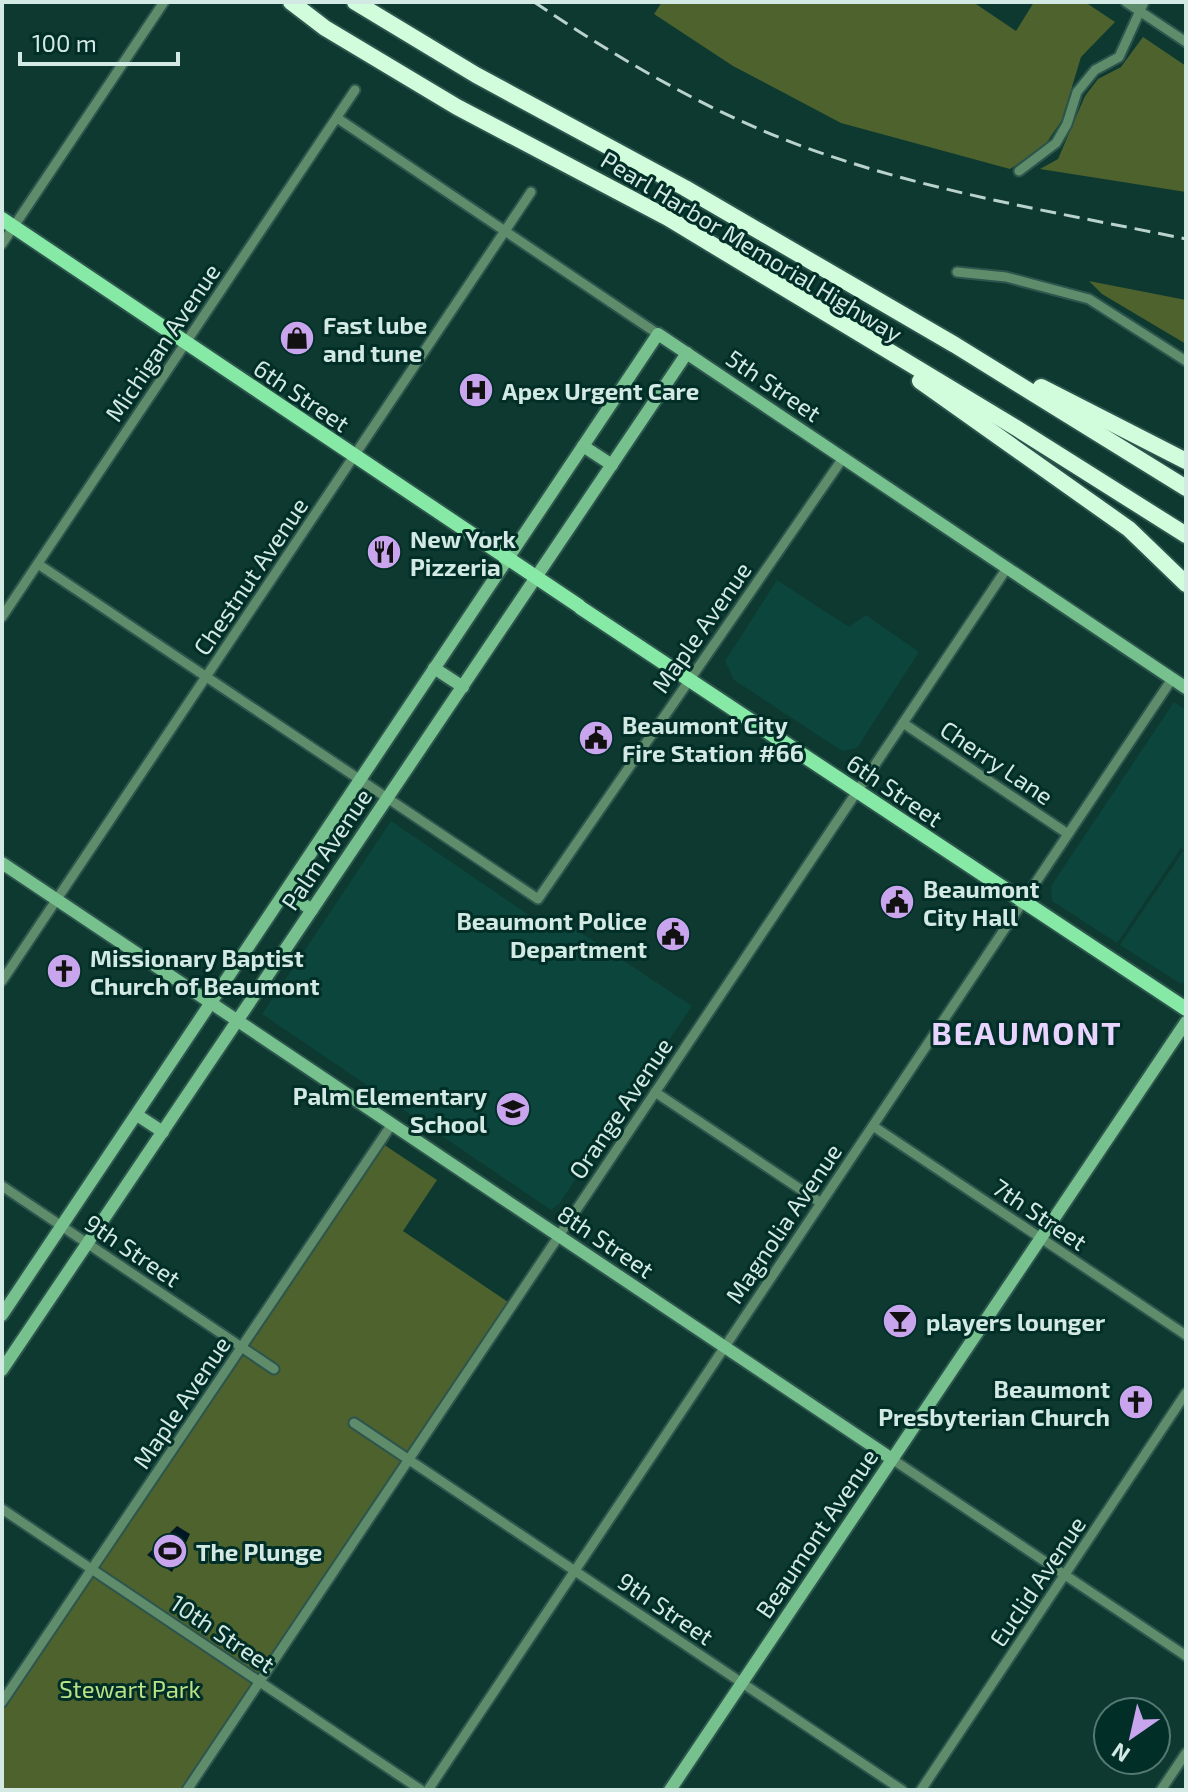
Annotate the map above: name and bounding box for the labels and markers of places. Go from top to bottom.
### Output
place label: Fast lube and tune [323,310,427,367]
shop icon: Fast lube and tune [278,319,316,357]
hospital icon: Apex Urgent Care [457,371,495,409]
place label: Apex Urgent Care [502,376,699,405]
place label: New York Pizzeria [410,524,517,581]
restaurant icon: New York Pizzeria [365,533,403,571]
place label: Beaumont City Fire Station #66 [622,710,804,767]
public building icon: Beaumont City Fire Station #66 [577,719,615,757]
place label: Beaumont City Hall [923,874,1040,931]
public building icon: Beaumont City Hall [878,883,916,921]
place label: Beaumont Police Department [456,906,647,963]
public building icon: Beaumont Police Department [654,915,692,953]
place label: Missionary Baptist Church of Beaumont [90,943,320,1000]
church icon: Missionary Baptist Church of Beaumont [45,952,83,990]
place label: Palm Elementary School [293,1081,487,1138]
school or university icon: Palm Elementary School [494,1090,532,1128]
bar icon: players lounger [881,1302,919,1340]
place label: players lounger [926,1307,1106,1336]
place label: Beaumont Presbyterian Church [878,1374,1110,1431]
church icon: Beaumont Presbyterian Church [1117,1383,1155,1421]
sports icon: The Plunge [151,1532,189,1570]
place label: The Plunge [196,1537,322,1566]

